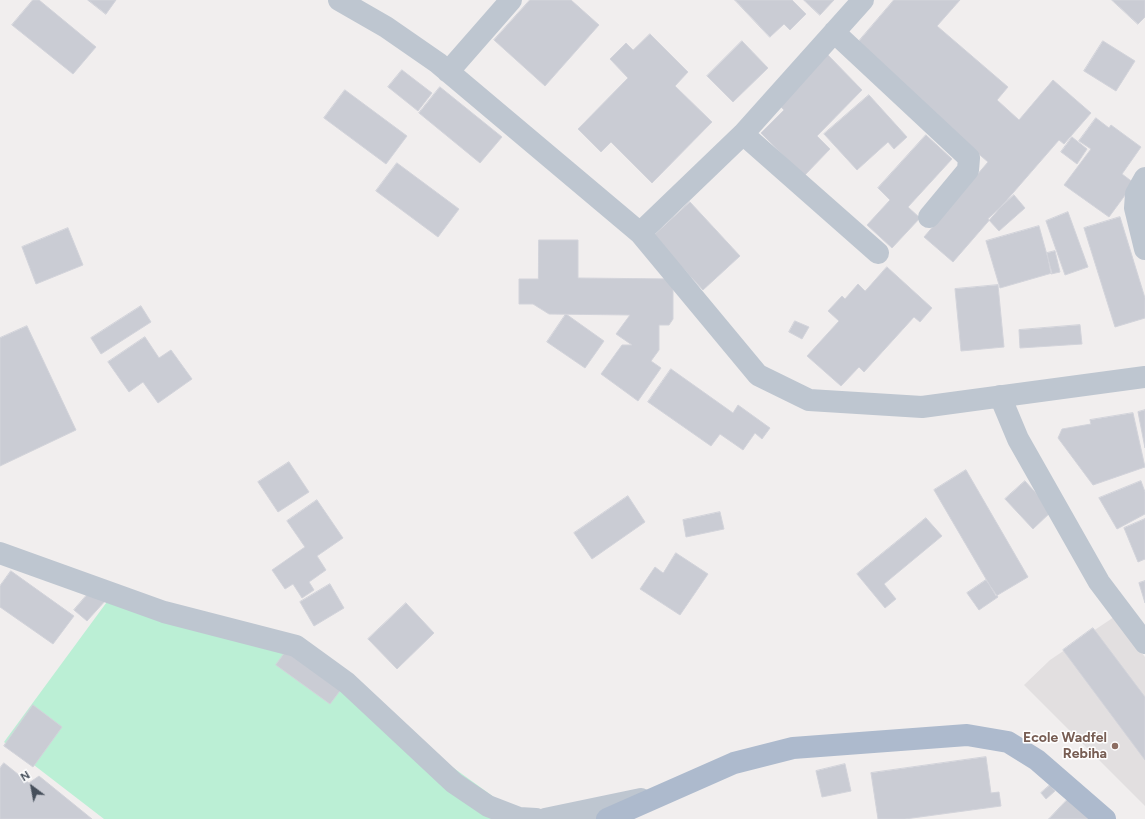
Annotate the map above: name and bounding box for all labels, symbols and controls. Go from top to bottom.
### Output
place label: Ecole Wadfel Rebiha [1023,730,1107,762]
marker: Ecole Wadfel Rebiha [1110,741,1120,751]
north arrow [12,767,52,807]
text: N [18,769,32,784]

